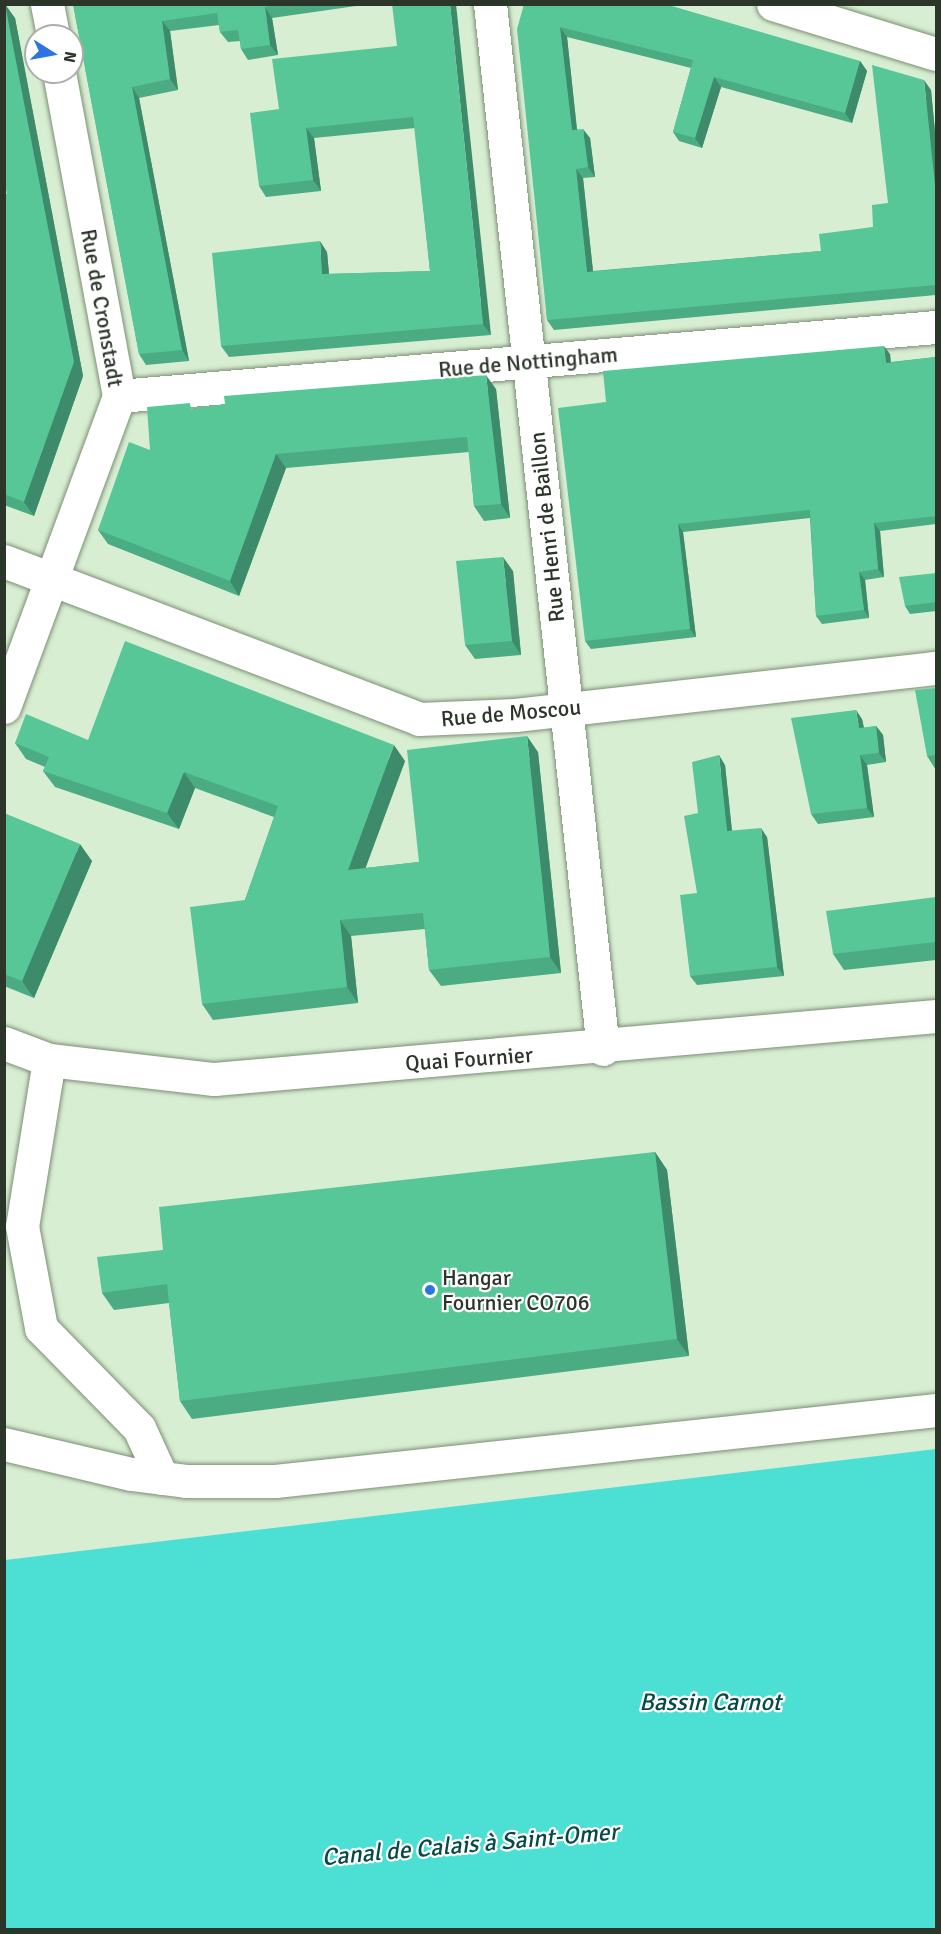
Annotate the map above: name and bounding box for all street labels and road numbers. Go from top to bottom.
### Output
street label: Rue de Cronstadt [75,227,129,389]
street label: Rue de Nottingham [437,341,619,383]
street label: Rue Henri de Baillon [524,430,570,624]
street label: Rue de Moscou [440,694,582,732]
street label: Quai Fournier [404,1041,534,1077]

